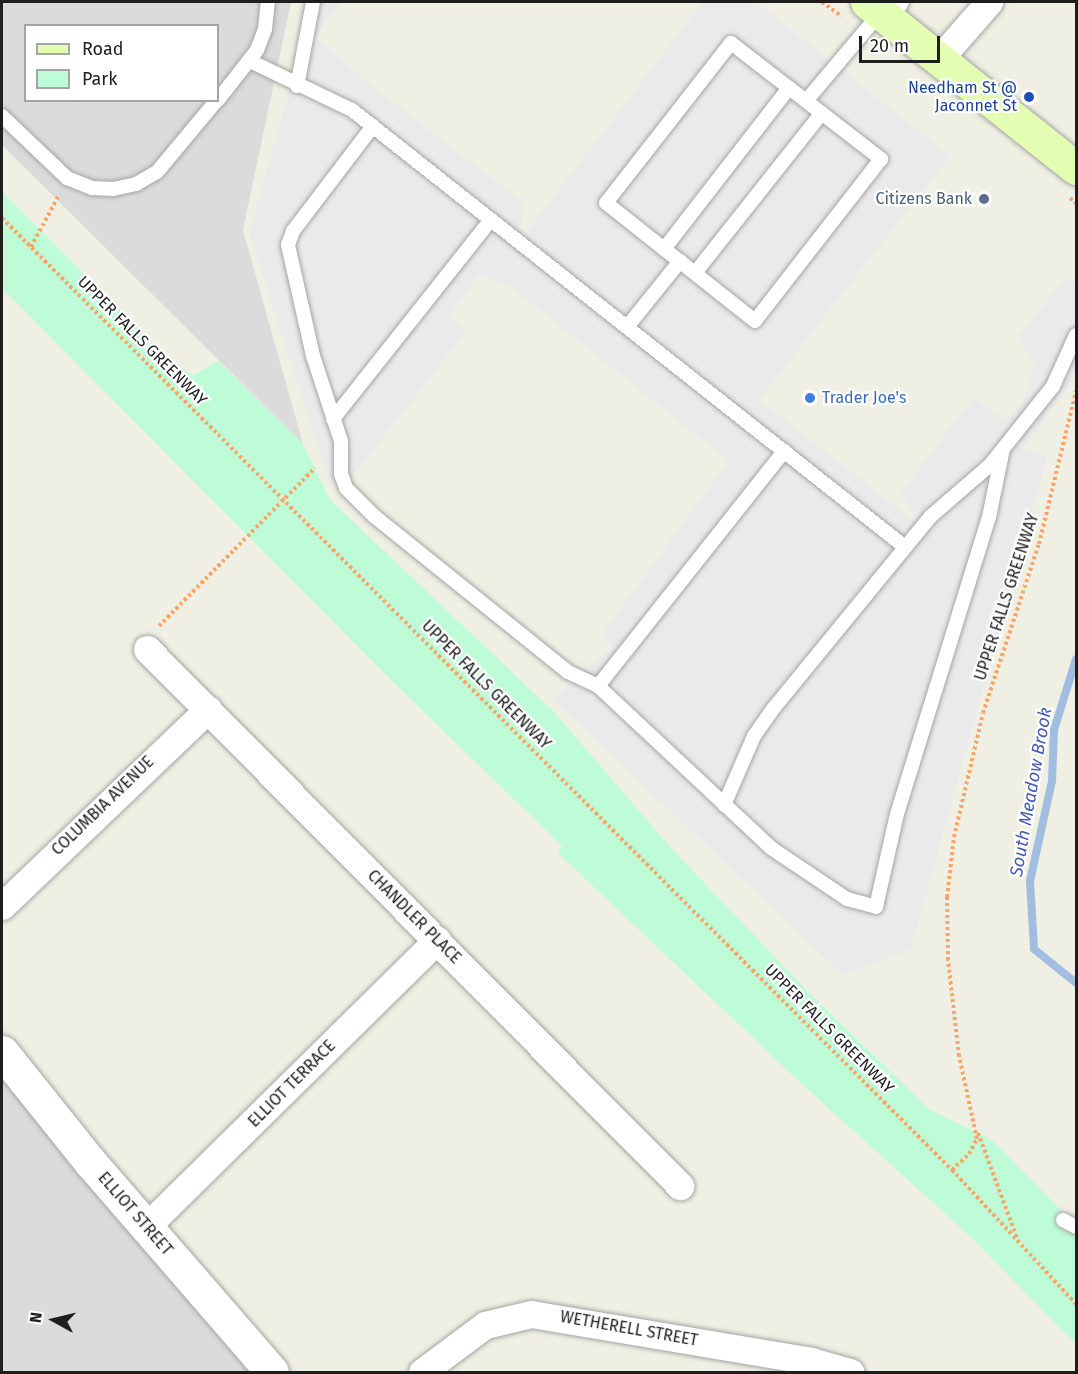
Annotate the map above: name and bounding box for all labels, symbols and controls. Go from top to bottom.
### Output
legend [24,24,219,102]
scale bar [862,24,943,62]
text: 20 m [870,35,909,57]
text: Road [82,38,124,60]
text: Park [82,68,117,90]
place label: Needham St @ Jaconnet St [908,78,1017,116]
marker: Needham St @ Jaconnet St [1022,90,1036,104]
place label: Citizens Bank [876,189,972,209]
marker: Citizens Bank [977,192,991,206]
street label: UPPER FALLS GREENWAY [73,272,211,410]
place label: Trader Joe's [822,388,906,408]
marker: Trader Joe's [803,391,817,405]
street label: UPPER FALLS GREENWAY [971,511,1043,683]
street label: UPPER FALLS GREENWAY [417,616,555,754]
water label: South Meadow Brook [1005,706,1057,878]
street label: COLUMBIA AVENUE [48,752,158,860]
street label: CHANDLER PLACE [363,866,465,968]
street label: UPPER FALLS GREENWAY [760,960,898,1098]
street label: ELLIOT TERRACE [245,1037,339,1131]
street label: ELLIOT STREET [94,1168,176,1260]
north arrow [24,1290,84,1350]
street label: WETHERELL STREET [559,1307,699,1351]
text: N [26,1311,46,1324]

